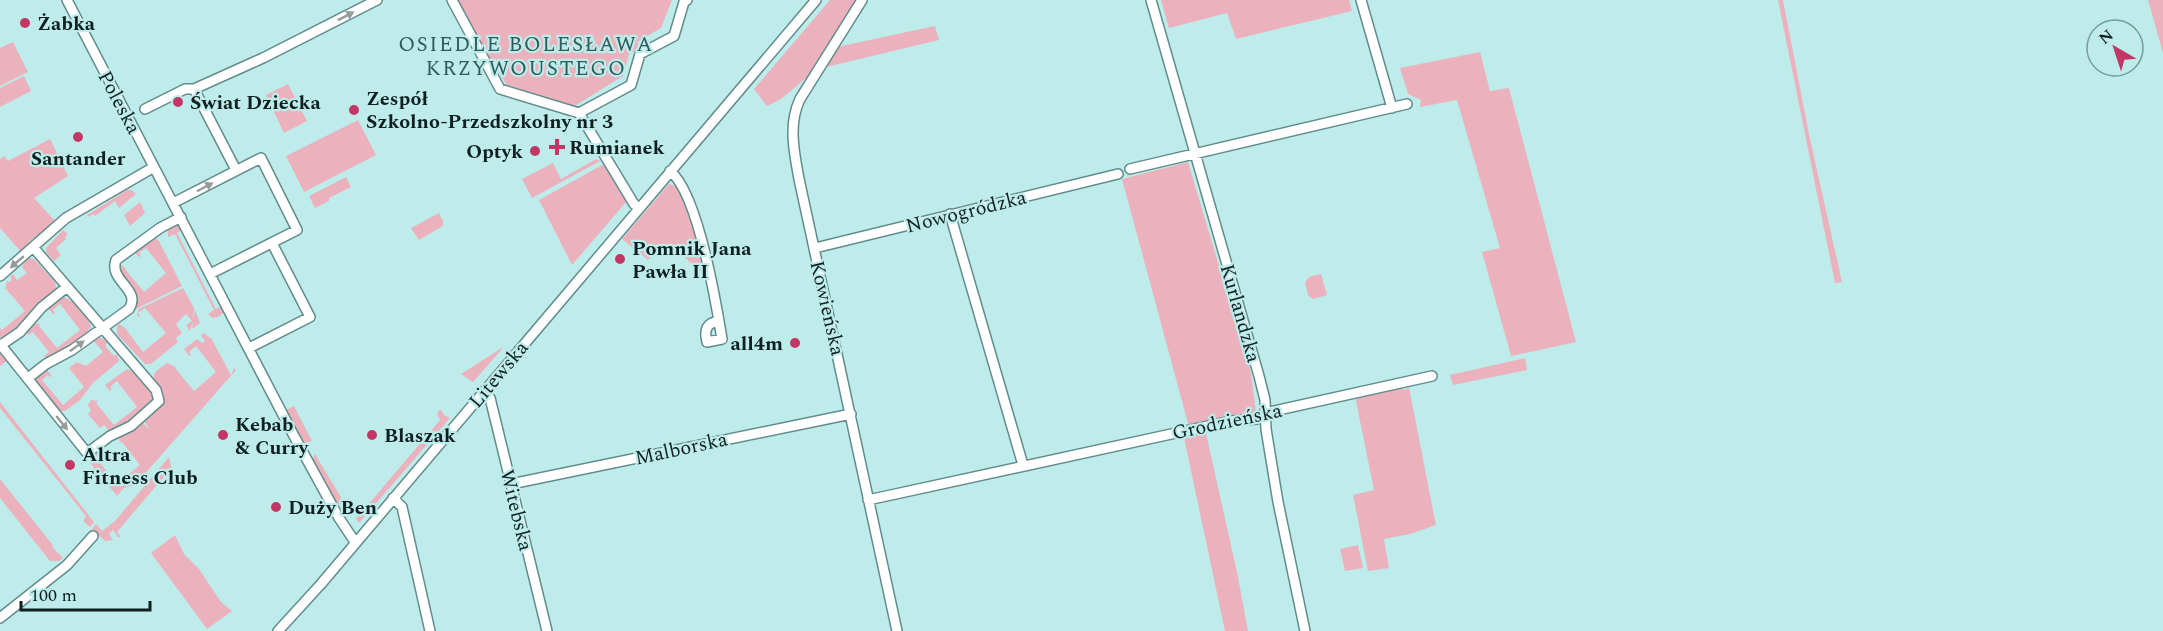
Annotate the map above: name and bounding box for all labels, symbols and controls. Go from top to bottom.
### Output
place label: Żabka [37,9,96,39]
one-way arrow [338,11,355,21]
marker: Żabka [18,16,32,30]
north arrow [2085,18,2145,78]
text: N [2094,24,2119,51]
district label: OSIEDLE BOLESŁAWA KRZYWOUSTEGO [398,29,654,85]
street label: Poleska [90,65,148,140]
place label: Zespół Szkolno-Przedszkolny nr 3 [366,84,613,137]
place label: Świat Dziecka [190,88,321,118]
marker: Świat Dziecka [171,95,185,109]
marker: Zespół Szkolno-Przedszkolny nr 3 [347,103,361,117]
marker: Santander [71,130,85,144]
place label: Rumianek [569,133,665,163]
place label: Optyk [466,137,523,167]
marker: Rumianek [550,140,564,154]
place label: Santander [31,144,126,174]
marker: Optyk [528,144,542,158]
one-way arrow [196,182,213,192]
street label: Nowogródzka [903,182,1030,241]
place label: Pomnik Jana Pawła II [632,234,752,287]
marker: Pomnik Jana Pawła II [613,252,627,266]
one-way arrow [9,255,24,268]
street label: Kowieńska [802,258,853,359]
street label: Kurlandzka [1212,260,1269,366]
place label: all4m [730,329,783,359]
street label: Litewska [462,334,536,415]
marker: all4m [788,336,802,350]
one-way arrow [68,340,84,352]
street label: Grodzieńska [1169,396,1285,448]
place label: Kebab & Curry [235,410,310,463]
one-way arrow [56,415,68,430]
place label: Blaszak [384,421,456,451]
street label: Malborska [632,424,731,473]
marker: Kebab & Curry [216,428,230,442]
marker: Blaszak [365,428,379,442]
place label: Altra Fitness Club [82,440,198,493]
marker: Altra Fitness Club [63,458,77,472]
street label: Witebska [491,466,541,554]
place label: Duży Ben [288,493,377,523]
marker: Duży Ben [269,500,283,514]
scale bar [21,574,150,612]
text: 100 m [30,582,77,609]

